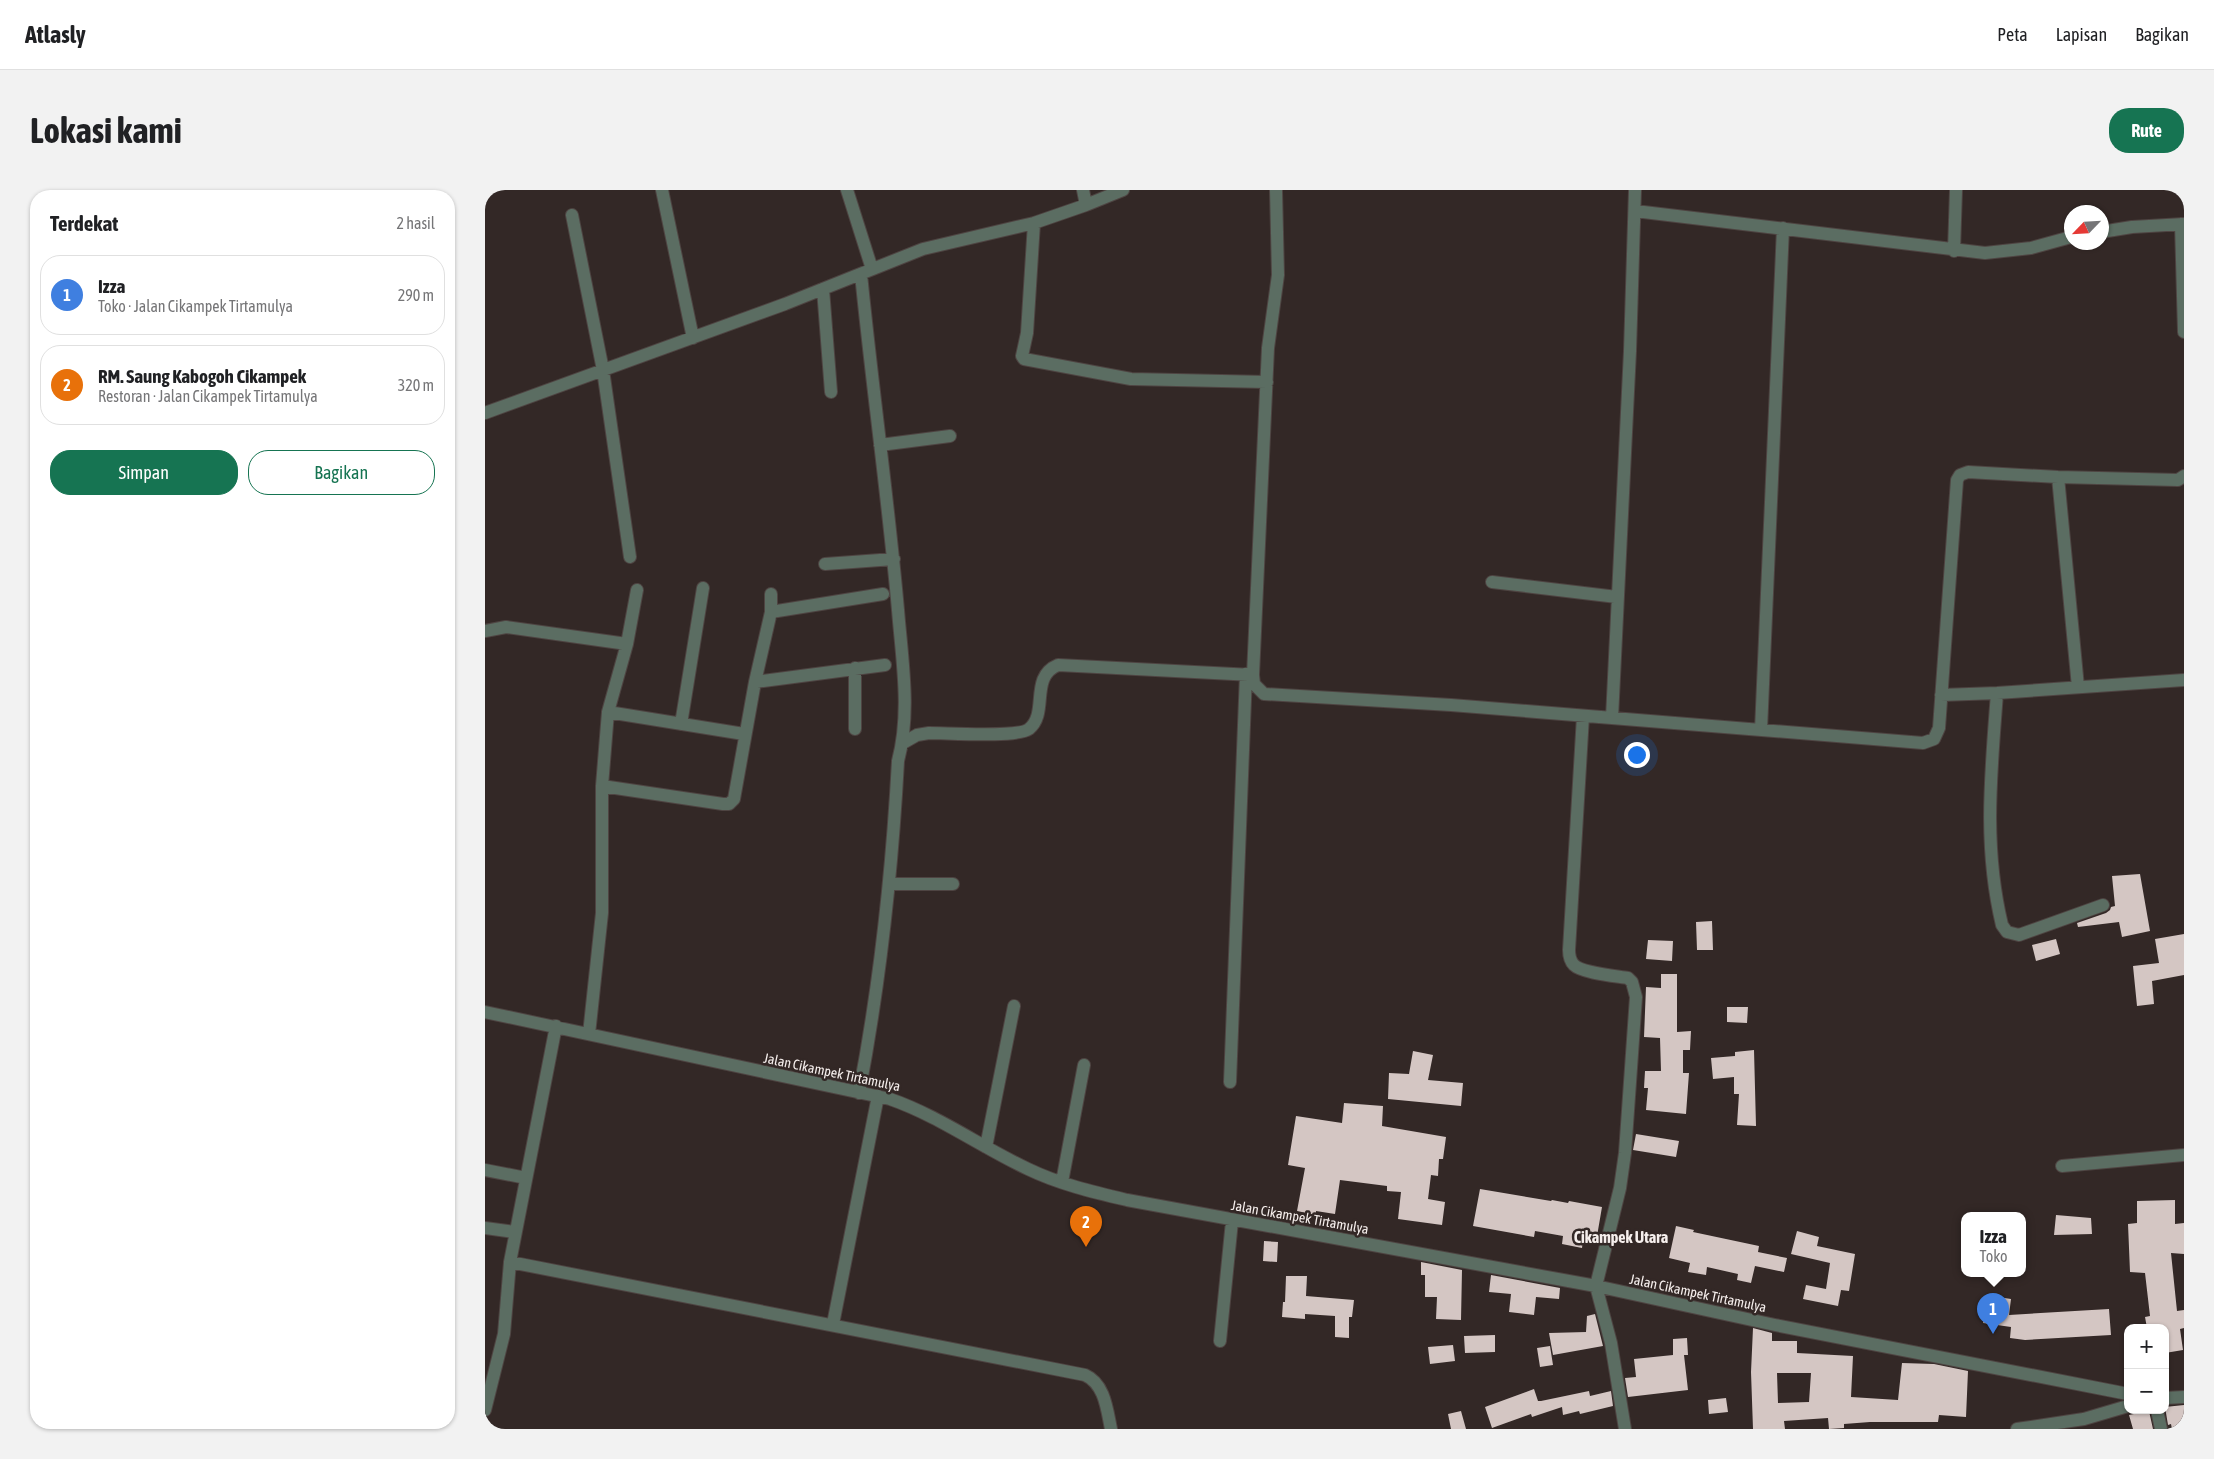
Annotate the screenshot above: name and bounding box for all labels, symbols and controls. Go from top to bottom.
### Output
text: Atlasly [25,21,86,48]
text: Peta [1997,24,2028,45]
text: Lapisan [2056,24,2107,45]
text: Bagikan [2135,24,2189,45]
button: Rute [2109,108,2184,153]
text: Lokasi kami [30,110,182,150]
north arrow [2064,205,2109,250]
text: Terdekat [50,211,118,235]
text: 2 hasil [397,214,435,232]
text: Izza [98,275,125,297]
text: 1 [63,286,71,304]
text: 290 m [398,286,434,304]
text: Toko · Jalan Cikampek Tirtamulya [98,297,293,315]
text: RM. Saung Kabogoh Cikampek [98,365,306,387]
text: 2 [63,376,71,394]
text: 320 m [398,376,434,394]
text: Restoran · Jalan Cikampek Tirtamulya [98,387,318,405]
button: Simpan [50,450,238,495]
button: Bagikan [248,450,435,495]
your location [1624,742,1650,768]
street label: Jalan Cikampek Tirtamulya [762,1050,902,1094]
street label: Jalan Cikampek Tirtamulya [1230,1197,1370,1237]
pin: 2 [1070,1206,1102,1247]
popup [1961,1212,2026,1277]
text: Izza [1980,1225,2007,1247]
district label: Cikampek Utara [1574,1228,1668,1246]
text: Toko [1980,1247,2007,1265]
street label: Jalan Cikampek Tirtamulya [1628,1271,1768,1315]
pin: 1 [1977,1293,2009,1334]
map controls [2124,1324,2169,1414]
button: + [2124,1324,2169,1369]
button: − [2124,1369,2169,1414]

